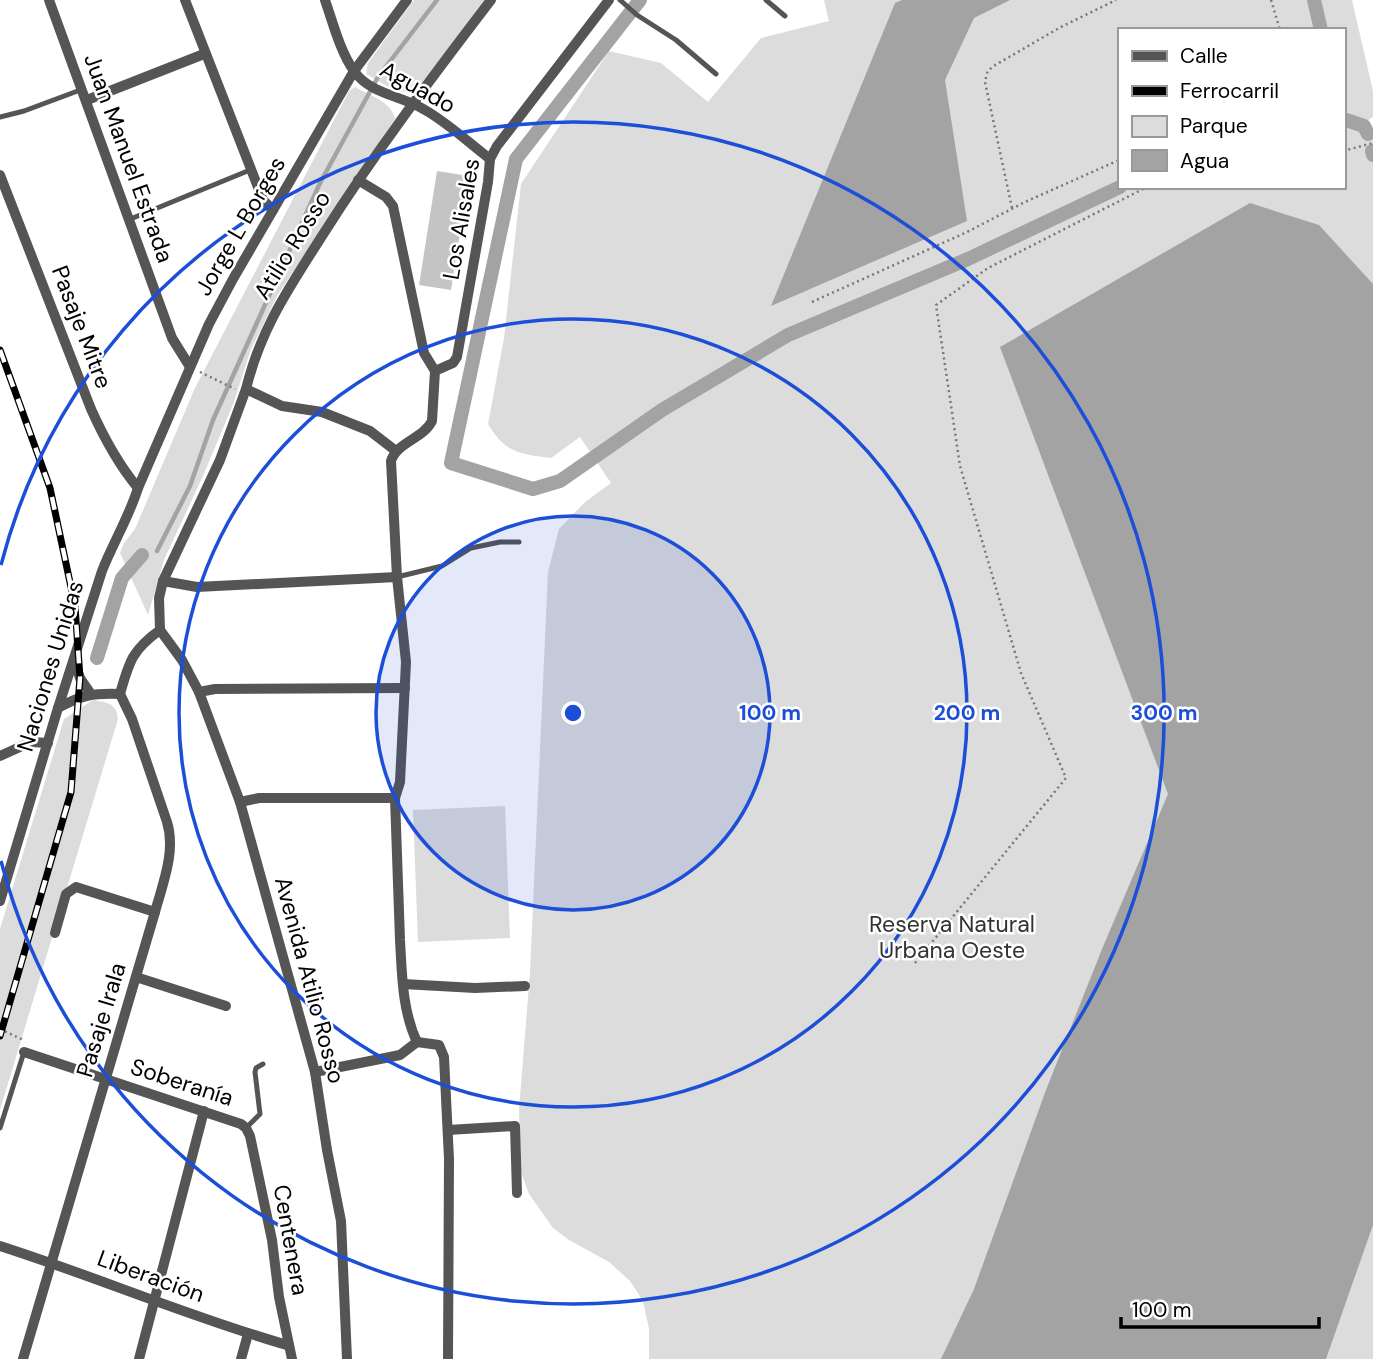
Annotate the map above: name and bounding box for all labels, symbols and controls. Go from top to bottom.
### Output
legend [1118,28,1345,189]
text: Calle [1180,42,1228,70]
street label: Juan Manuel Estrada [77,49,181,267]
street label: Aguado [375,54,461,120]
text: Ferrocarril [1180,77,1279,105]
text: Parque [1180,112,1248,140]
text: Agua [1180,147,1229,175]
street label: Jorge L Borges [188,151,292,301]
street label: Los Alisales [436,156,486,282]
street label: Atilio Rosso [247,185,337,305]
street label: Pasaje Mitre [45,261,119,393]
street label: Naciones Unidas [10,577,90,755]
text: 100 m [739,699,801,727]
text: 200 m [934,699,1000,727]
text: 300 m [1131,699,1197,727]
centre of rings [561,701,585,725]
street label: Avenida Atilio Rosso [268,873,352,1087]
park label: Reserva Natural Urbana Oeste [869,909,1035,965]
street label: Pasaje Irala [69,959,133,1081]
street label: Soberanía [127,1051,237,1113]
street label: Centenera [267,1182,315,1298]
street label: Liberación [93,1243,209,1309]
scale bar [1121,1286,1319,1330]
text: 100 m [1132,1296,1192,1324]

